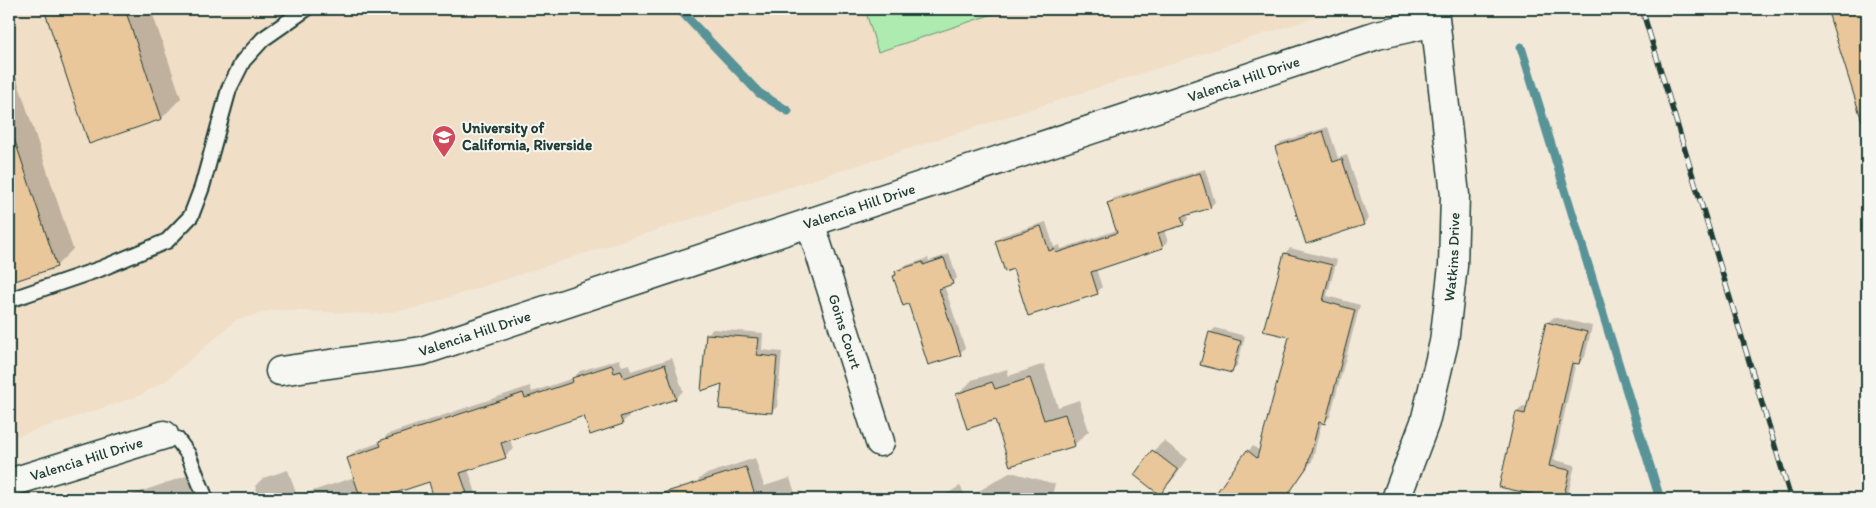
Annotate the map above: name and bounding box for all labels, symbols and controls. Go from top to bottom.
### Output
street label: Valencia Hill Drive [1185,52,1302,106]
place label: University of California, Riverside [462,119,592,154]
school or university icon: University of California, Riverside [431,124,457,158]
street label: Valencia Hill Drive [801,179,918,233]
street label: Watkins Drive [1440,212,1464,302]
street label: Goins Court [825,292,865,372]
street label: Valencia Hill Drive [416,307,533,360]
street label: Valencia Hill Drive [28,433,145,485]

